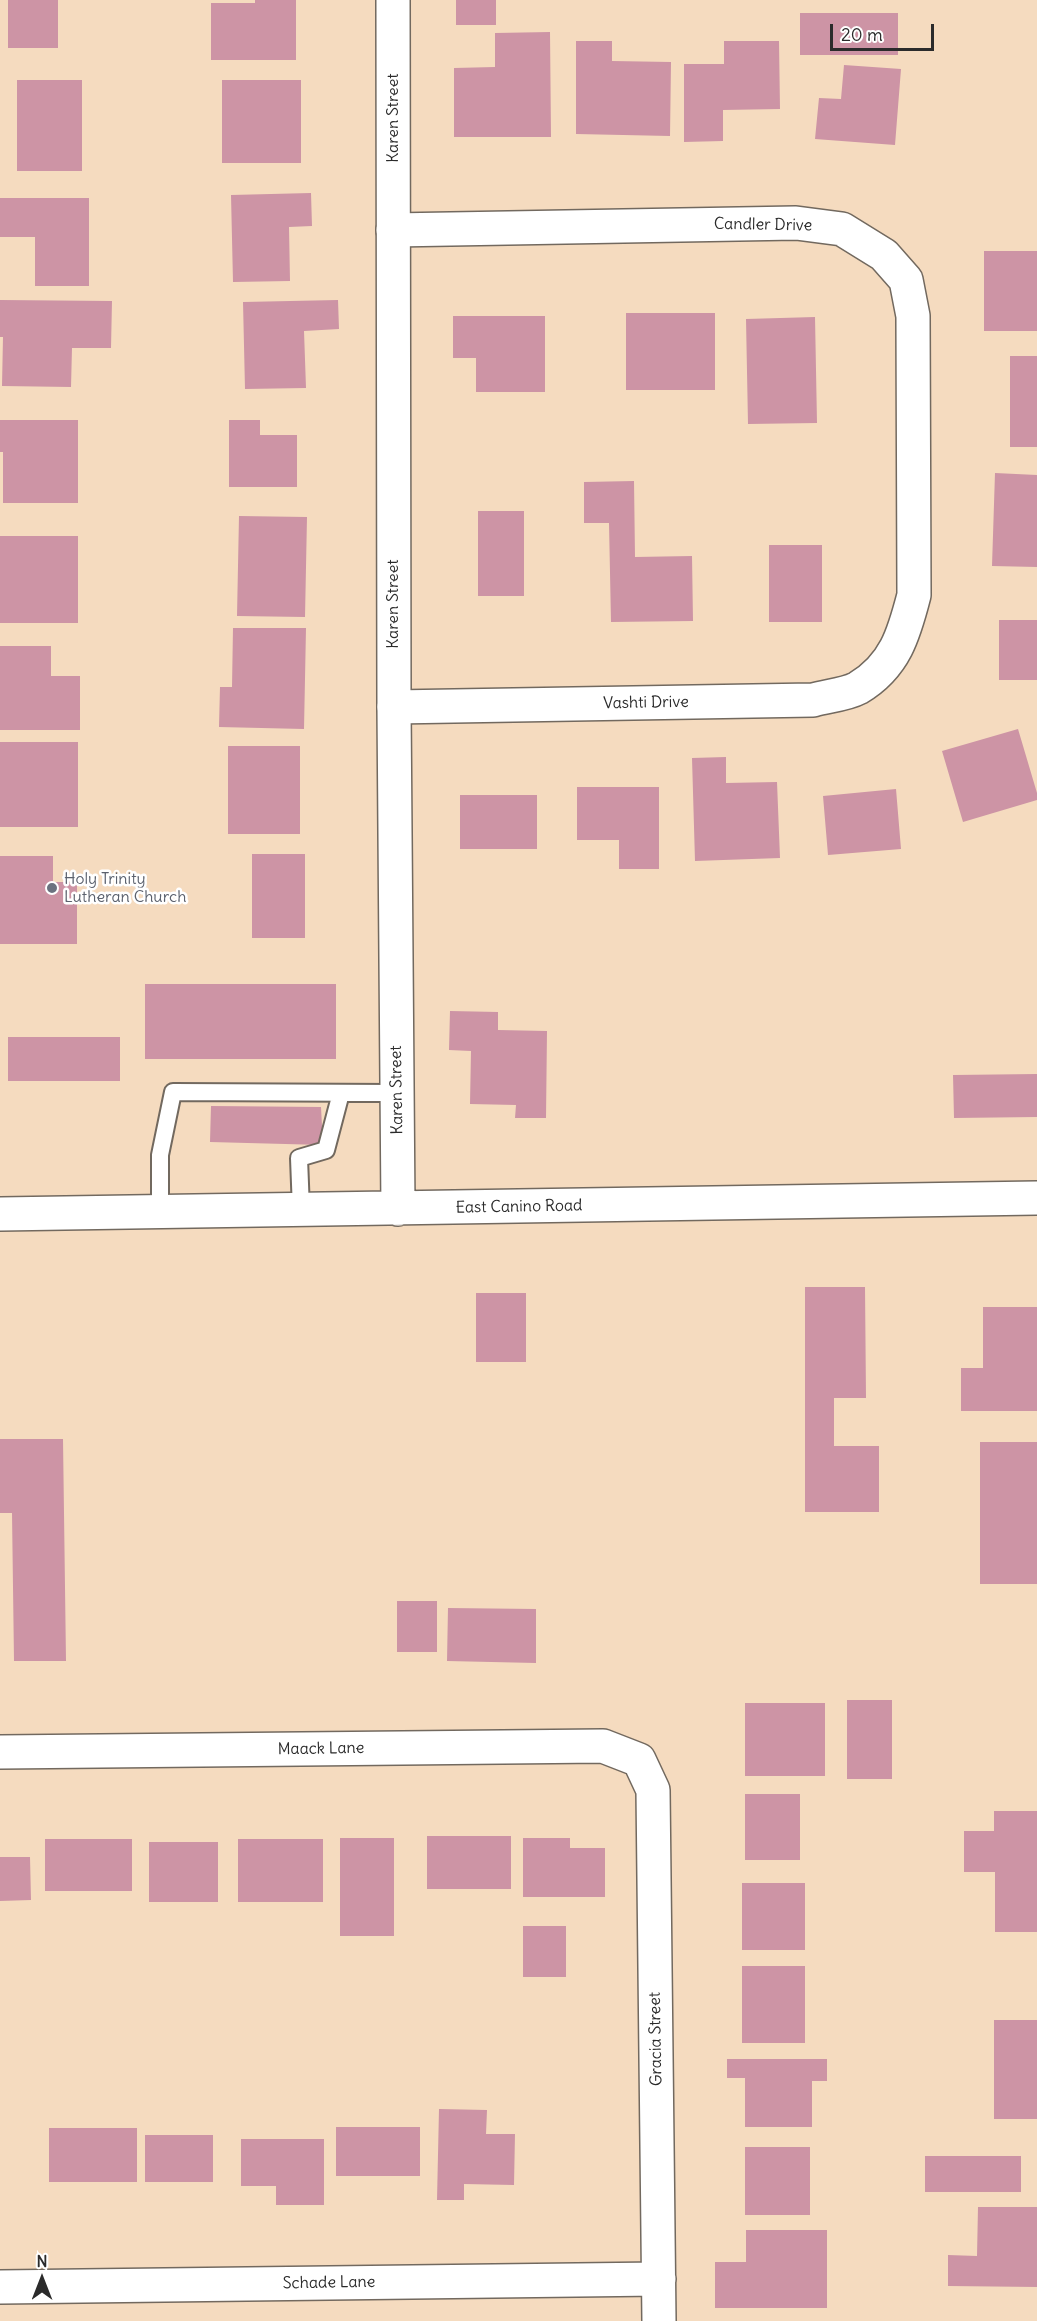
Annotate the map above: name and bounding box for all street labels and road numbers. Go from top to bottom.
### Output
street label: Karen Street [383,73,403,163]
street label: Candler Drive [714,215,812,235]
street label: Karen Street [383,559,403,649]
street label: Vashti Drive [603,693,689,713]
street label: Karen Street [387,1045,407,1135]
street label: East Canino Road [455,1196,583,1218]
street label: Maack Lane [277,1739,365,1759]
street label: Gracia Street [646,1992,666,2086]
street label: Schade Lane [282,2273,376,2293]

